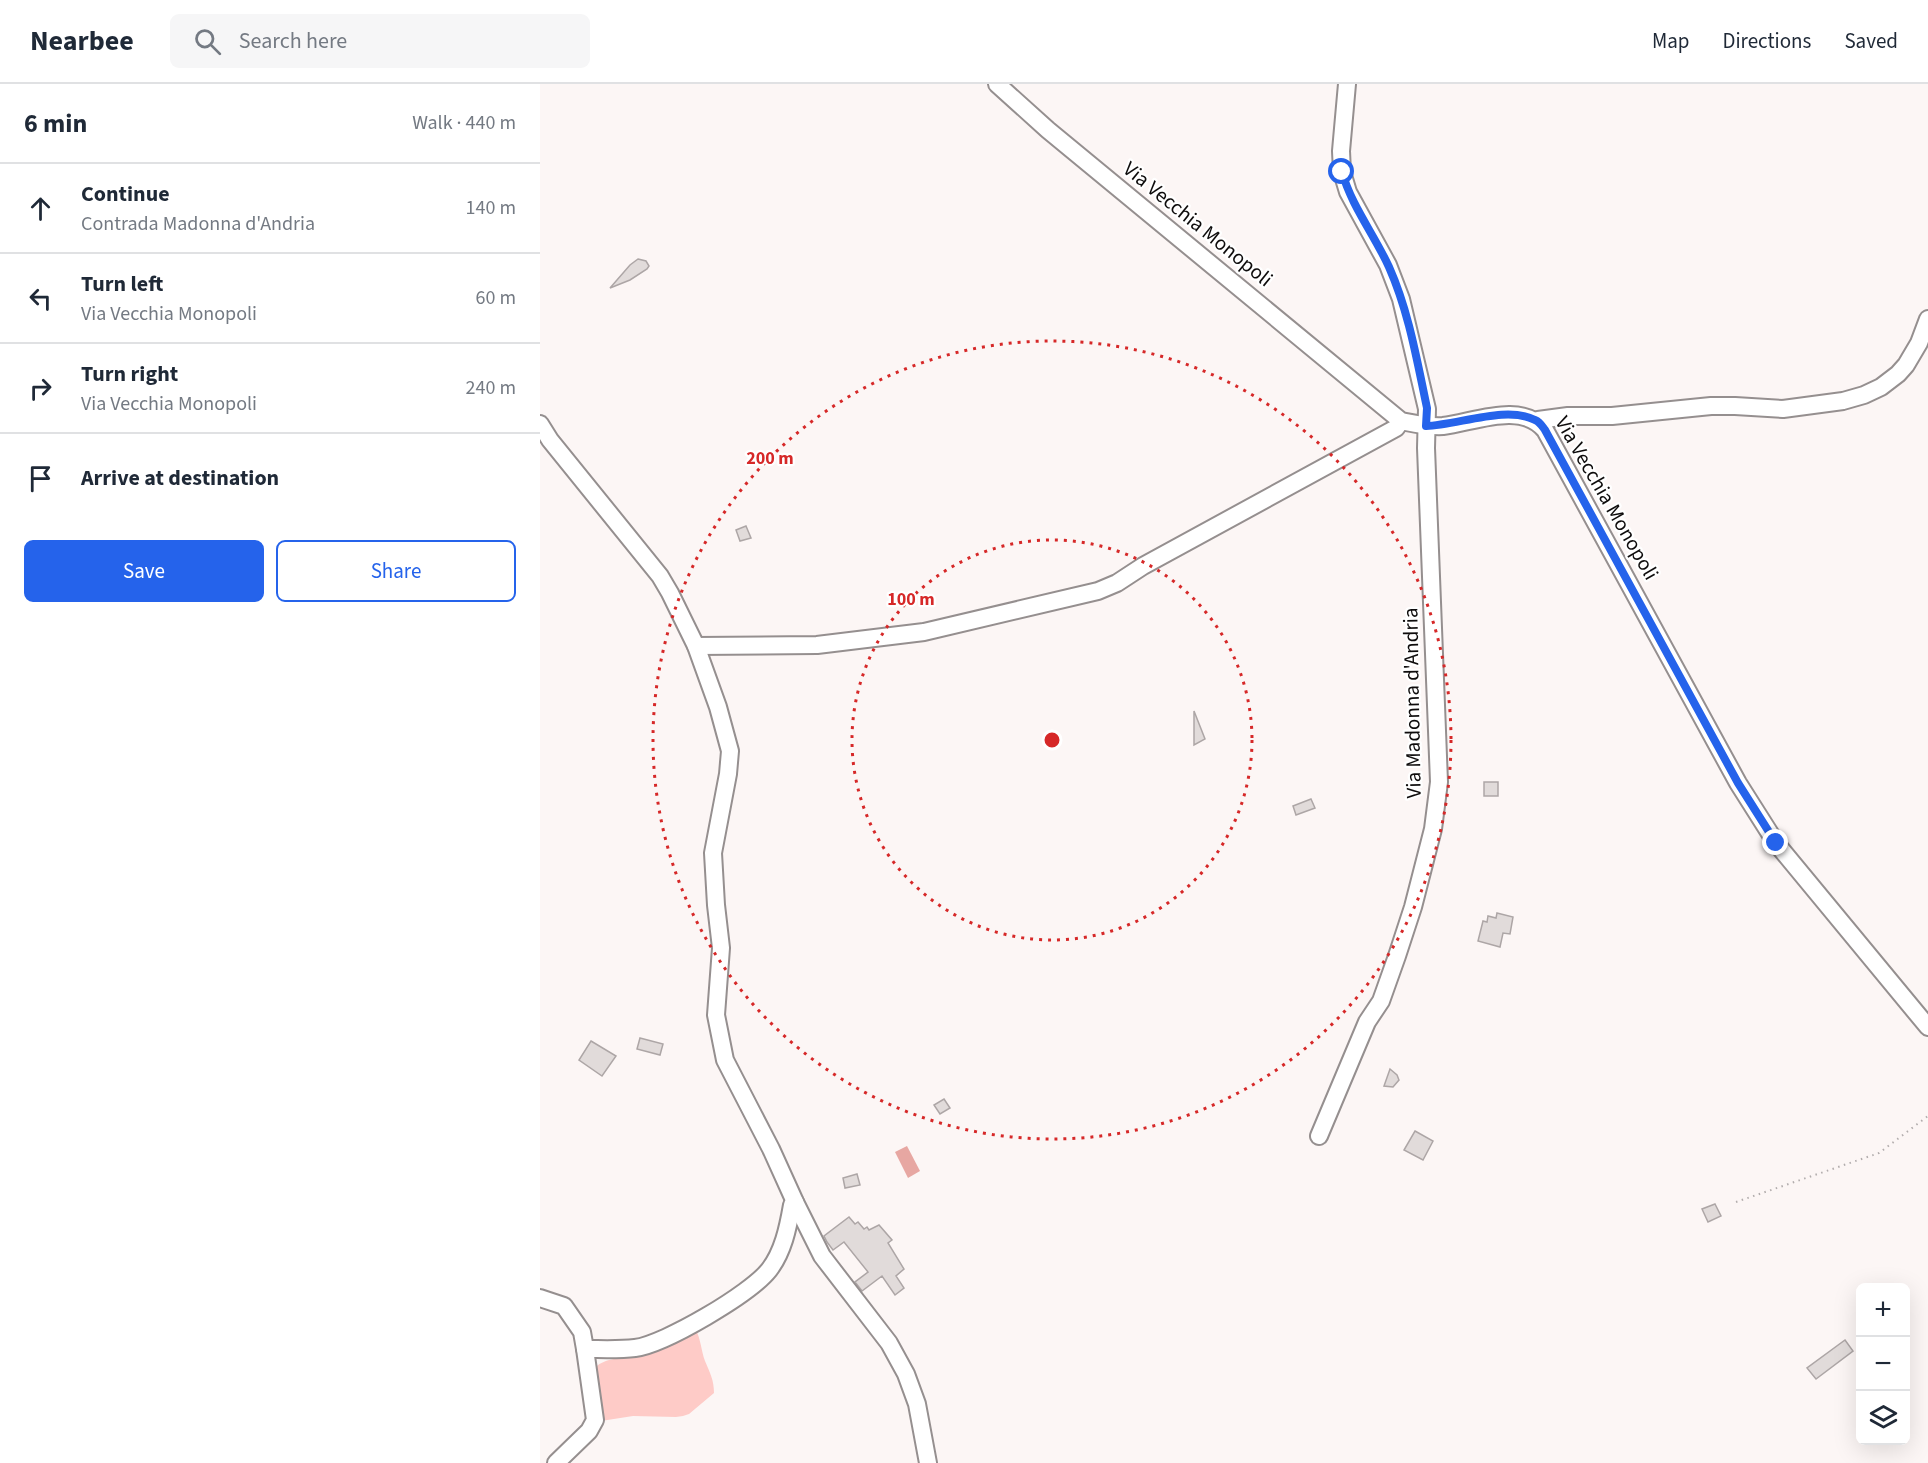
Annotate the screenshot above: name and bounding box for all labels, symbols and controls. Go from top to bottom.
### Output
search box [170,14,590,68]
text: Nearbee [30,21,134,61]
icon: search [191,25,224,58]
text: Search here [239,25,347,57]
text: Map [1652,26,1690,56]
text: Directions [1723,26,1811,56]
text: Saved [1844,26,1898,56]
text: 6 min [24,105,87,142]
text: Walk · 440 m [412,109,516,137]
street label: Via Vecchia Monopoli [1117,154,1279,294]
route start [1328,158,1354,184]
text: Continue [81,178,170,210]
icon: ahead [24,192,57,225]
text: 140 m [466,194,516,222]
text: Contrada Madonna d'Andria [81,210,315,238]
text: Turn left [81,268,163,300]
icon: left [24,282,57,315]
text: 60 m [476,284,516,312]
text: Via Vecchia Monopoli [81,300,257,328]
text: Turn right [81,358,178,390]
icon: right [24,372,57,405]
text: 240 m [466,374,516,402]
text: Via Vecchia Monopoli [81,390,257,418]
street label: Via Vecchia Monopoli [1548,410,1666,586]
text: 200 m [746,446,794,471]
icon: arrive [24,462,57,495]
text: Arrive at destination [81,462,279,494]
button: Save [24,540,264,602]
button: Share [276,540,516,602]
text: 100 m [887,587,935,612]
street label: Via Madonna d'Andria [1395,607,1429,799]
centre of rings [1042,730,1062,750]
route end [1762,829,1788,855]
map controls [1856,1283,1910,1445]
button: + [1856,1283,1910,1337]
button: − [1856,1337,1910,1391]
button: layers [1856,1391,1910,1445]

